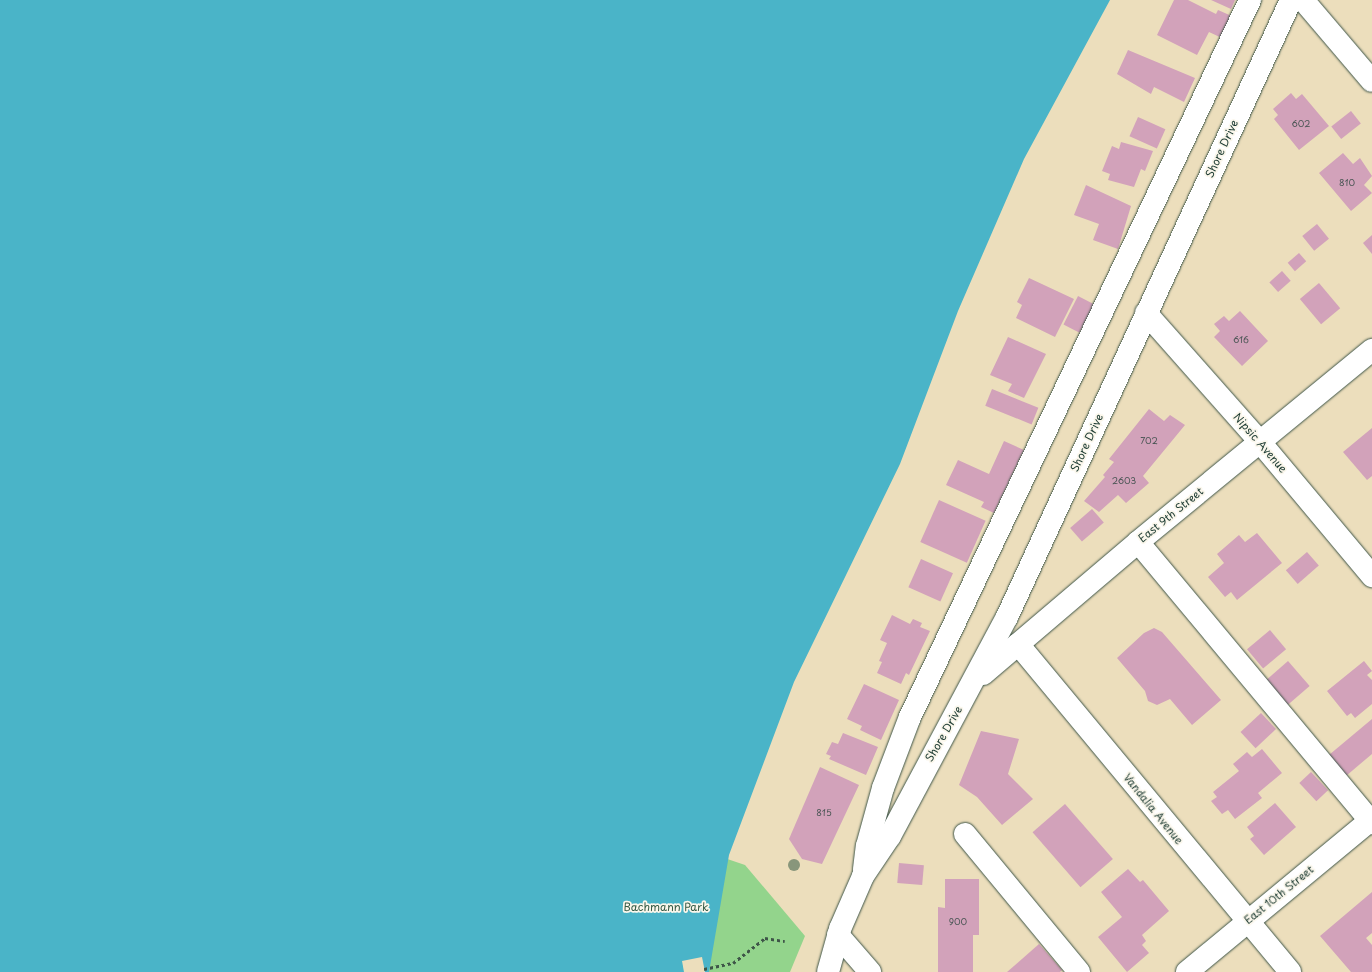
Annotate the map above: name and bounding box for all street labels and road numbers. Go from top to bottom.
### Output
street label: Shore Drive [1203,118,1241,180]
street label: Nipsic Avenue [1231,411,1289,475]
street label: Shore Drive [1068,412,1106,474]
street label: East 9th Street [1136,485,1206,545]
street label: Shore Drive [923,704,965,764]
street label: Vandalia Avenue [1121,771,1185,847]
street label: East 10th Street [1241,863,1317,927]

